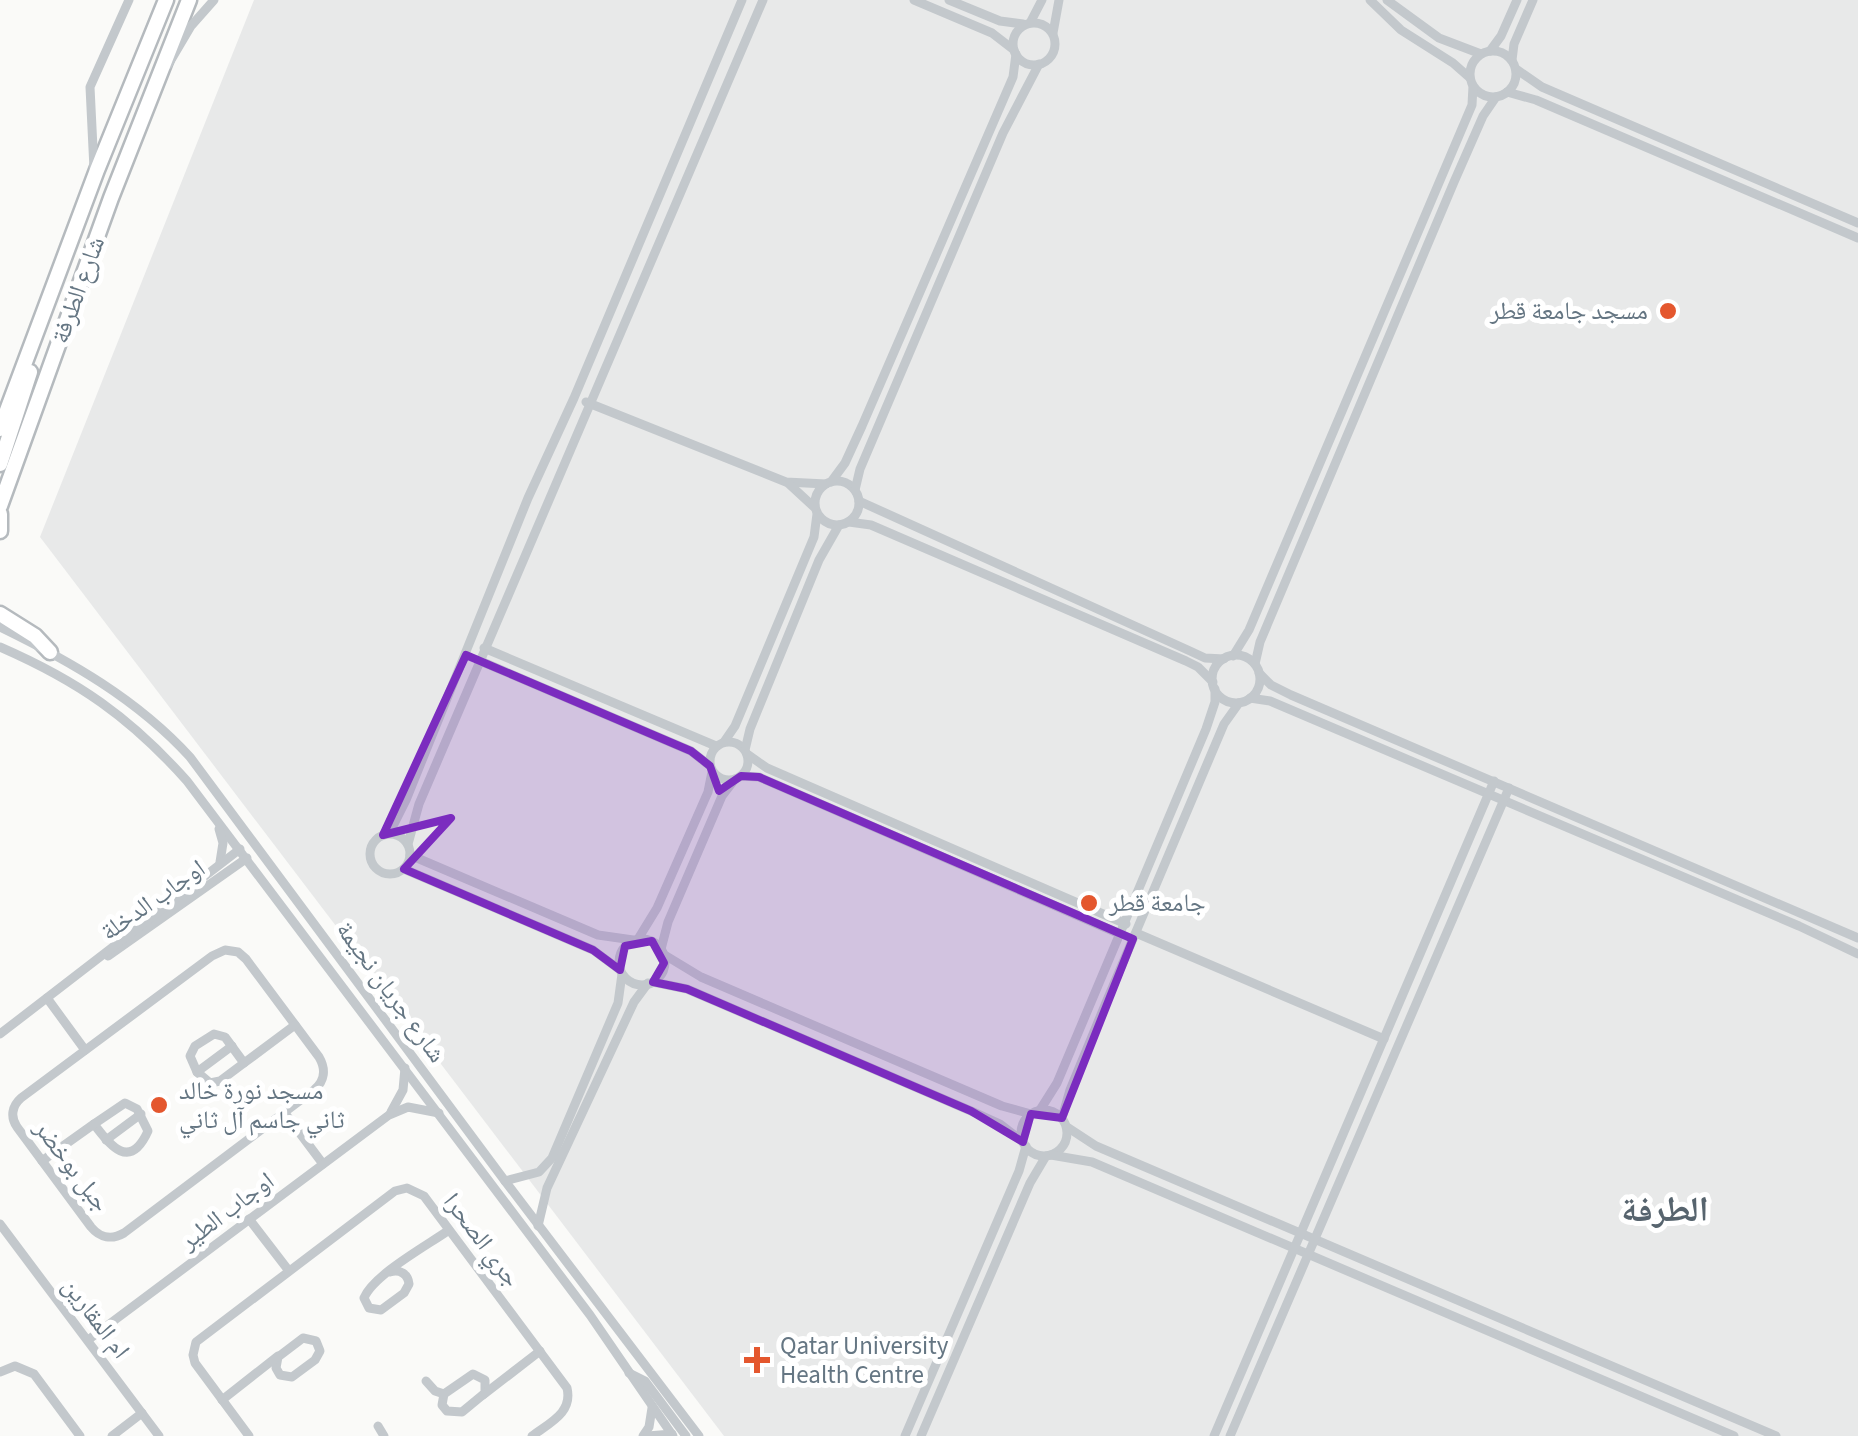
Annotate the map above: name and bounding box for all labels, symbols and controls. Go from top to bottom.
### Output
street label: شارع الطرفة [42,231,114,349]
place label: مسجد جامعة قطر [1489,293,1648,329]
marker: مسجد جامعة قطر [1657,300,1679,322]
street label: اوجاب الدخلة [93,851,213,949]
place label: جامعة قطر [1108,885,1206,921]
marker: جامعة قطر [1078,892,1100,914]
street label: شارع جريان نجيمة [327,914,455,1070]
place label: مسجد نورة خالد ثاني جاسم آل ثاني [179,1073,345,1139]
marker: مسجد نورة خالد ثاني جاسم آل ثاني [148,1094,170,1116]
street label: جبل بوخضر [25,1112,119,1220]
street label: اوجاب الطير [171,1163,282,1259]
street label: جري الصحرا [433,1185,529,1296]
district label: الطرفة [1621,1185,1709,1235]
street label: ام المقارين [53,1270,139,1366]
place label: Qatar University Health Centre [780,1328,949,1393]
marker: Qatar University Health Centre [744,1347,770,1373]

